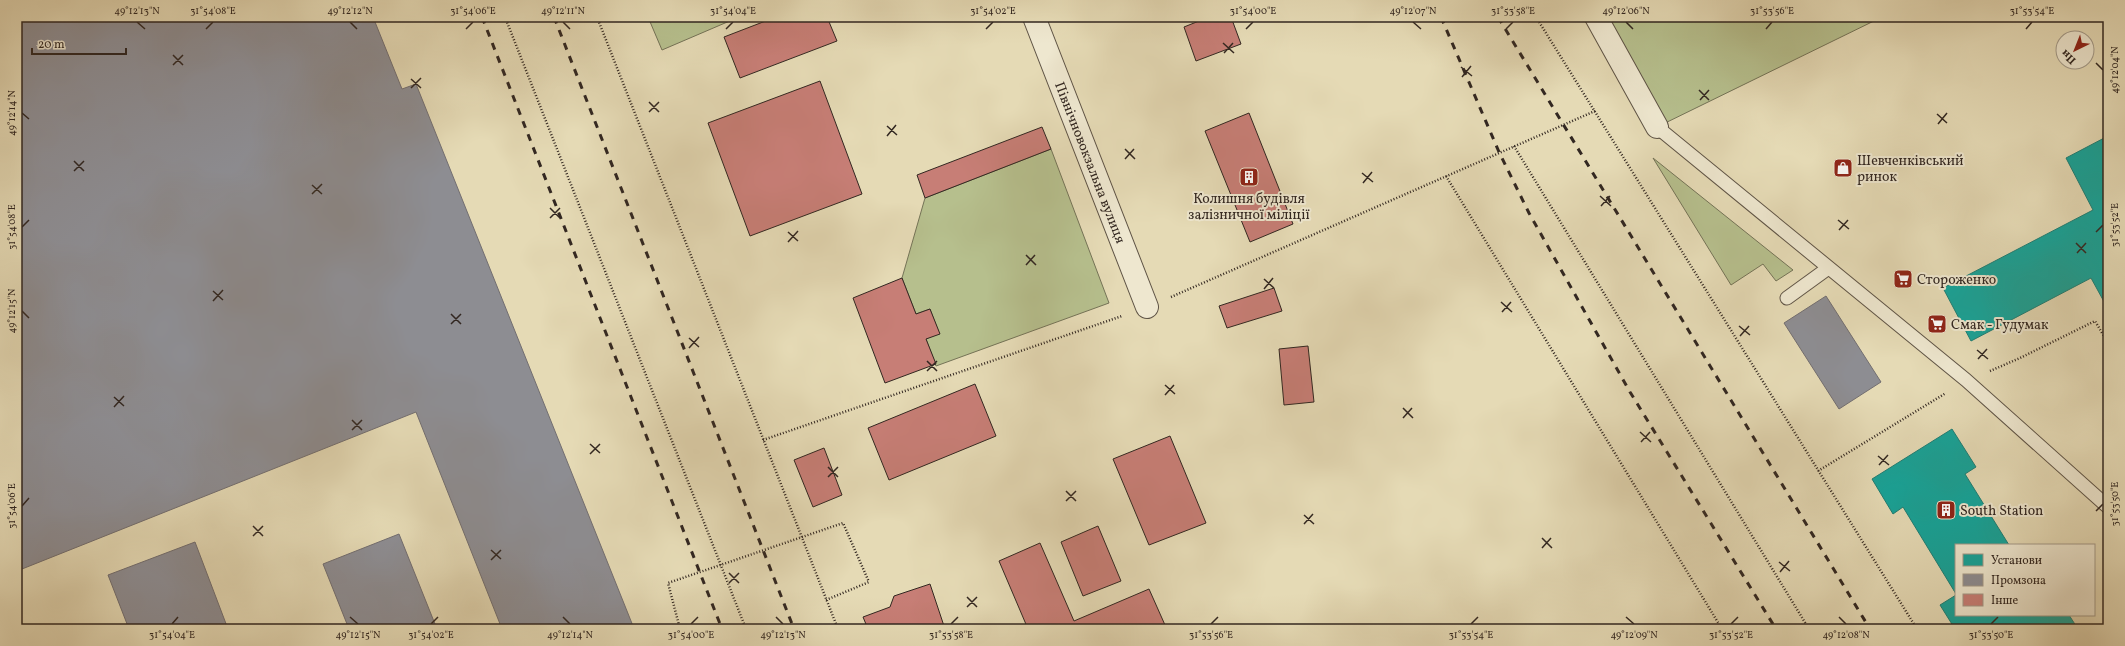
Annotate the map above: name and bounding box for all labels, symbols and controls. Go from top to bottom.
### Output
text: 49°12'13"N [114,4,160,18]
text: 31°54'08"E [190,4,236,18]
text: 49°12'12"N [327,4,373,18]
text: 31°54'06"E [450,4,496,18]
text: 49°12'11"N [541,4,586,18]
text: 31°54'04"E [710,4,756,18]
text: 31°54'02"E [970,4,1016,18]
text: 31°54'00"E [1230,4,1276,18]
text: 49°12'07"N [1390,4,1437,18]
text: 31°53'58"E [1491,4,1535,18]
text: 49°12'06"N [1602,4,1650,18]
text: 31°53'56"E [1750,4,1794,18]
text: 31°53'54"E [2010,4,2054,18]
scale bar [32,30,126,56]
north arrow [2055,30,2095,70]
text: 20 m [38,37,65,53]
text: Пн [2058,45,2080,67]
text: 49°12'04"N [2108,46,2122,94]
street label: Північновокзальна вулиця [1049,79,1129,246]
text: 49°12'14"N [5,90,19,136]
place label: Шевченківський ринок [1857,152,1964,187]
shop icon: Шевченківський ринок [1832,157,1854,179]
building icon: Колишня будівля залізничної міліції [1238,166,1260,188]
place label: Колишня будівля залізничної міліції [1188,190,1310,225]
text: 31°53'52"E [2108,203,2122,247]
text: 31°54'08"E [5,204,19,250]
supermarket icon: Стороженко [1892,268,1914,290]
place label: Стороженко [1917,271,1996,290]
text: 49°12'15"N [5,288,19,333]
supermarket icon: Смак - Гудумак [1926,313,1948,335]
place label: Смак - Гудумак [1951,316,2049,335]
text: 31°53'50"E [2108,482,2122,526]
text: 31°54'06"E [5,483,19,529]
building icon: South Station [1935,499,1957,521]
place label: South Station [1960,502,2043,521]
legend [1955,544,2095,616]
text: Установи [1991,553,2042,569]
text: Промзона [1991,573,2046,589]
text: Інше [1991,593,2019,609]
text: 31°54'04"E [149,628,195,642]
text: 49°12'15"N [336,628,381,642]
text: 31°54'02"E [408,628,454,642]
text: 49°12'14"N [547,628,593,642]
text: 31°54'00"E [668,628,714,642]
text: 49°12'13"N [760,628,806,642]
text: 31°53'58"E [929,628,973,642]
text: 31°53'56"E [1189,628,1233,642]
text: 31°53'54"E [1449,628,1493,642]
text: 49°12'09"N [1610,628,1658,642]
text: 31°53'52"E [1709,628,1753,642]
text: 49°12'08"N [1822,628,1870,642]
text: 31°53'50"E [1969,628,2013,642]

